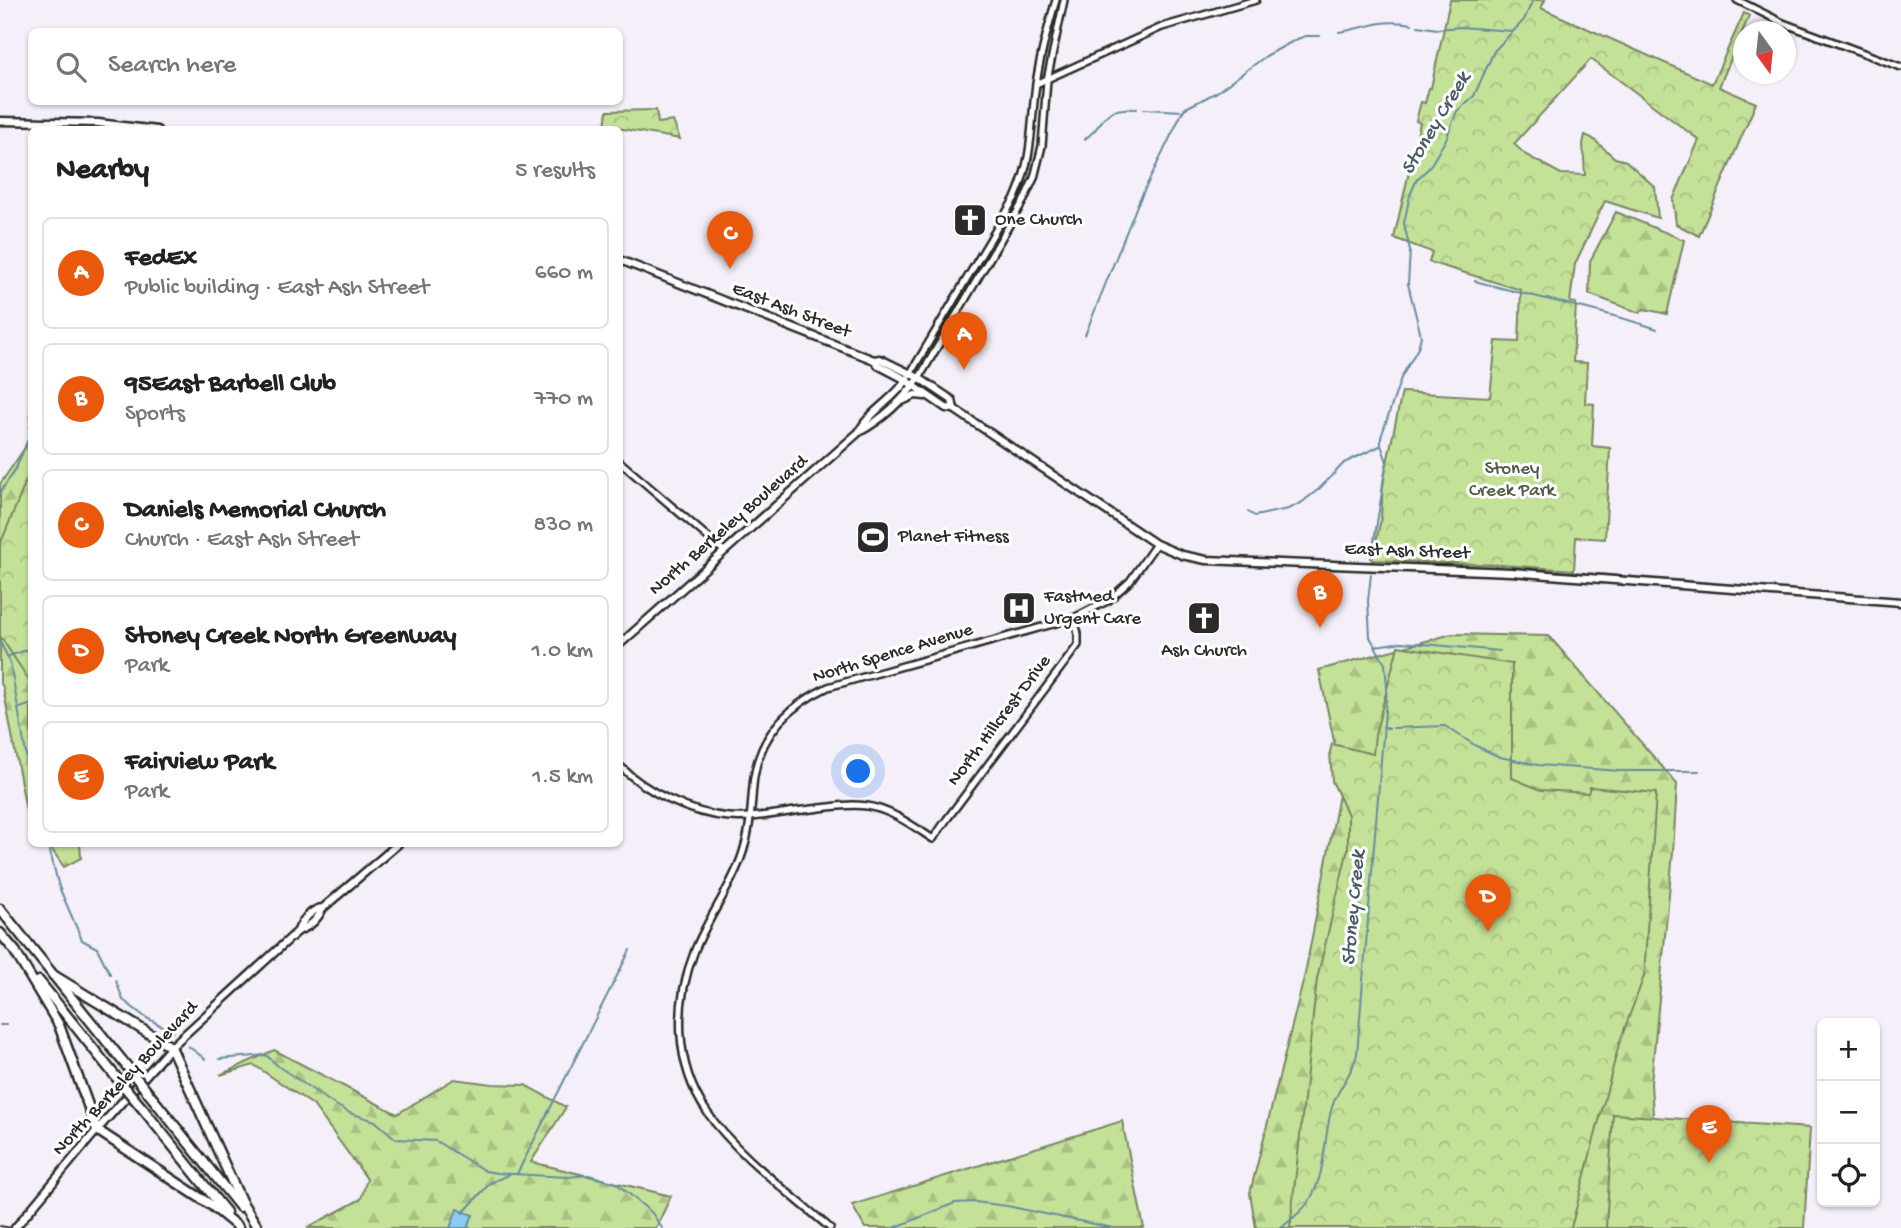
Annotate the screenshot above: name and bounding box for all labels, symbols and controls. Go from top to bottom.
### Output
north arrow [1733,21,1796,84]
search box [28,28,623,105]
icon: search [52,48,90,86]
text: Search here [108,51,236,82]
water label: Stoney Creek [1397,66,1479,180]
text: Nearby [56,154,149,189]
text: 5 results [515,158,595,185]
church icon: One Church [951,201,989,239]
place label: One Church [995,209,1083,232]
pin: C [707,211,753,269]
text: FedEx [125,244,197,275]
text: A [74,260,88,287]
text: 660 m [535,260,593,287]
text: Public building · East Ash Street [125,275,429,302]
street label: East Ash Street [728,278,856,345]
pin: A [941,312,987,370]
text: 95East Barbell Club [125,370,336,401]
text: B [75,386,87,413]
text: 770 m [534,386,593,413]
text: Sports [125,401,185,428]
street label: North Berkeley Boulevard [645,449,815,601]
park label: Stoney Creek Park [1469,458,1556,503]
text: Daniels Memorial Church [125,496,386,527]
text: C [75,512,87,539]
text: 830 m [534,512,593,539]
sports icon: Planet Fitness [854,518,892,556]
place label: Planet Fitness [897,526,1010,549]
text: Church · East Ash Street [125,527,359,554]
street label: East Ash Street [1344,538,1472,566]
pin: B [1297,570,1343,628]
place label: FastMed Urgent Care [1043,586,1141,631]
hospital icon: FastMed Urgent Care [1000,589,1038,627]
church icon: Ash Church [1185,599,1223,637]
street label: North Spence Avenue [810,619,976,689]
text: Stoney Creek North Greenway [125,622,456,653]
text: D [74,638,89,665]
text: 1.0 km [531,638,593,665]
place label: Ash Church [1161,640,1247,663]
street label: North Hillcrest Drive [943,651,1057,791]
text: Park [125,653,169,680]
text: Fairview Park [125,748,274,779]
your location [841,754,875,788]
text: E [74,764,88,791]
text: 1.5 km [532,764,593,791]
text: Park [125,779,169,806]
water label: Stoney Creek [1338,847,1373,966]
pin: D [1465,874,1511,932]
street label: North Berkeley Boulevard [48,996,205,1161]
map controls [1817,1018,1880,1207]
button: + [1817,1018,1880,1081]
button: − [1817,1081,1880,1144]
pin: E [1686,1105,1732,1163]
button: locate [1817,1144,1880,1207]

